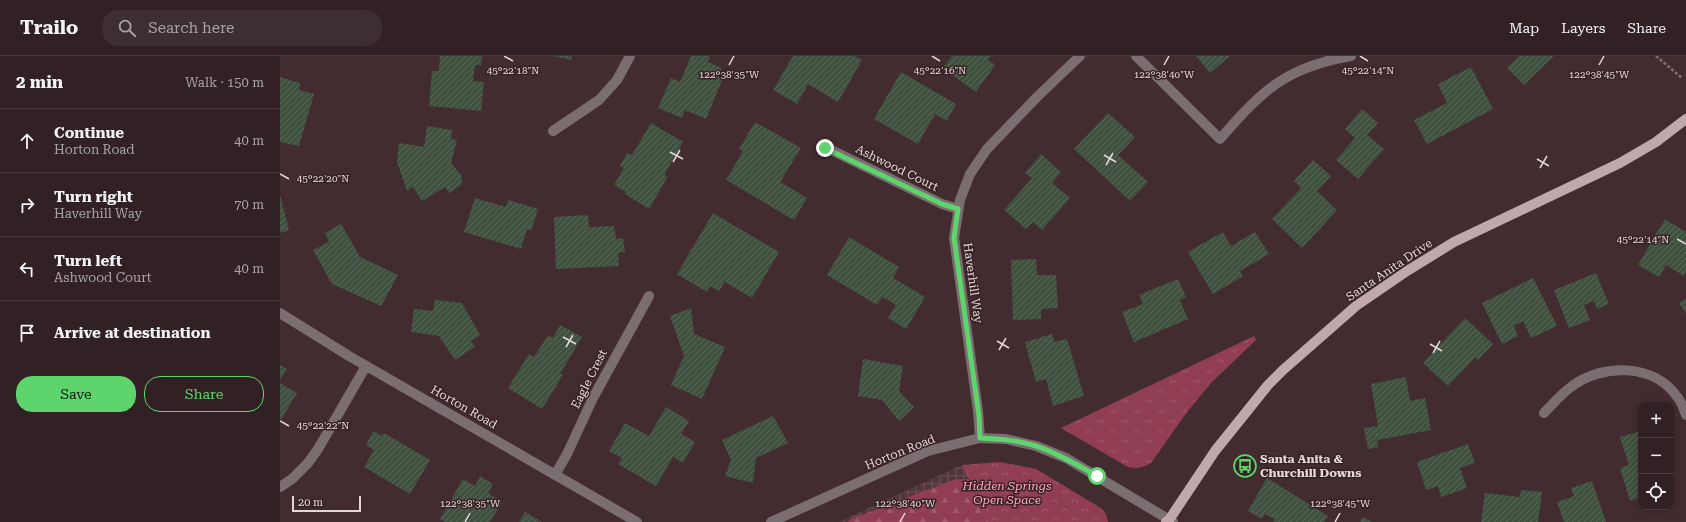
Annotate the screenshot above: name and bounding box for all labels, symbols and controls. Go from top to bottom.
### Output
search box [102,10,382,46]
text: Trailo [20,16,78,39]
icon: search [116,17,138,39]
text: Search here [148,19,234,37]
text: Map [1509,20,1539,36]
text: Layers [1561,20,1605,36]
text: Share [1627,20,1666,36]
text: 45°22'18"N [487,65,539,76]
text: 45°22'16"N [914,65,966,76]
text: 45°22'14"N [1342,65,1394,76]
text: 122°38'35"W [699,69,760,80]
text: 122°38'40"W [1134,69,1195,80]
text: 122°38'45"W [1569,69,1630,80]
text: 2 min [16,72,63,92]
text: Walk · 150 m [185,75,264,90]
text: Continue [54,124,124,142]
icon: ahead [16,130,38,152]
text: 40 m [234,133,264,148]
route end [816,139,834,157]
text: Horton Road [54,142,135,157]
street label: Ashwood Court [853,142,941,194]
text: 45°22'20"N [297,173,349,184]
text: Turn right [54,188,133,206]
icon: right [16,194,38,216]
text: 70 m [234,197,264,212]
text: Haverhill Way [54,206,142,221]
text: 45°22'14"N [1617,234,1669,245]
street label: Santa Anita Drive [1343,236,1435,304]
street label: Haverhill Way [960,242,986,325]
text: Turn left [54,252,122,270]
icon: left [16,258,38,280]
text: 40 m [234,261,264,276]
text: Ashwood Court [54,270,152,285]
icon: arrive [16,322,38,344]
text: Arrive at destination [54,324,210,342]
street label: Eagle Crest [568,347,610,411]
button: Save [16,376,136,412]
button: Share [144,376,264,412]
street label: Horton Road [428,382,500,432]
map controls [1638,402,1674,510]
button: + [1638,402,1674,438]
text: 45°22'22"N [297,420,349,431]
street label: Horton Road [863,431,937,472]
button: − [1638,438,1674,474]
place label: Santa Anita & Churchill Downs [1260,452,1361,480]
bus stop icon: Santa Anita & Churchill Downs [1232,453,1258,479]
route start [1088,467,1106,485]
button: locate [1638,474,1674,510]
park label: Hidden Springs Open Space [962,479,1052,507]
scale bar [292,494,361,513]
text: 20 m [298,496,323,509]
text: 122°38'35"W [440,498,501,509]
text: 122°38'40"W [875,498,936,509]
text: 122°38'45"W [1310,498,1371,509]

